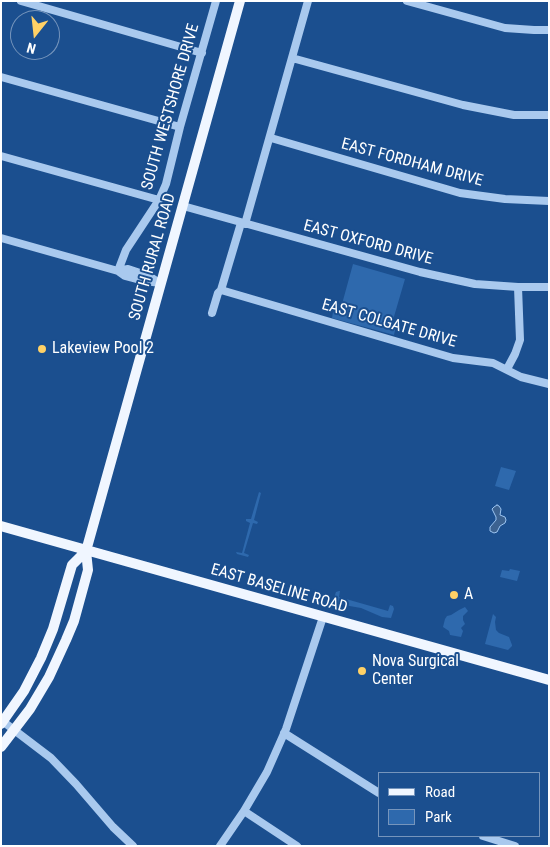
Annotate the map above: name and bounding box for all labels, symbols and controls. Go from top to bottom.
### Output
north arrow [10,10,60,60]
street label: SOUTH WESTSHORE DRIVE [138,22,204,192]
text: N [25,40,37,57]
street label: EAST FORDHAM DRIVE [339,135,485,191]
street label: SOUTH RURAL ROAD [126,191,180,323]
street label: EAST OXFORD DRIVE [301,217,435,269]
street label: EAST COLGATE DRIVE [319,296,459,352]
place label: Lakeview Pool 2 [52,339,154,359]
marker: Lakeview Pool 2 [36,343,48,355]
street label: EAST BASELINE ROAD [209,560,349,618]
place label: A [464,585,473,605]
marker: A [448,589,460,601]
place label: Nova Surgical Center [372,652,459,690]
marker: Nova Surgical Center [356,665,368,677]
legend [378,772,540,837]
text: Road [425,783,455,801]
text: Park [425,808,452,826]

